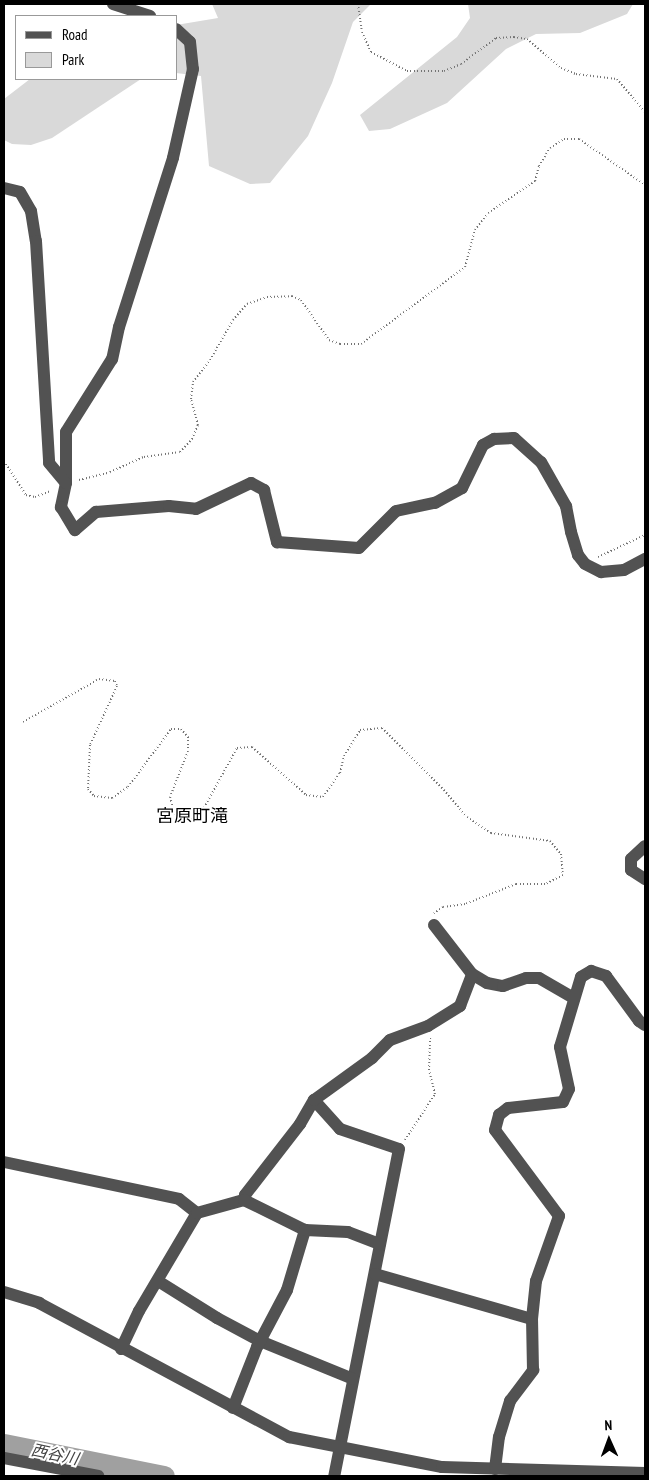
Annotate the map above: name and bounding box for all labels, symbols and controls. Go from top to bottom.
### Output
legend [15,15,178,80]
text: Road [62,25,88,44]
text: Park [62,50,84,69]
district label: 宮原町滝 [156,805,228,827]
north arrow [584,1415,634,1465]
text: N [604,1416,613,1434]
water label: 西谷川 [30,1440,80,1468]

